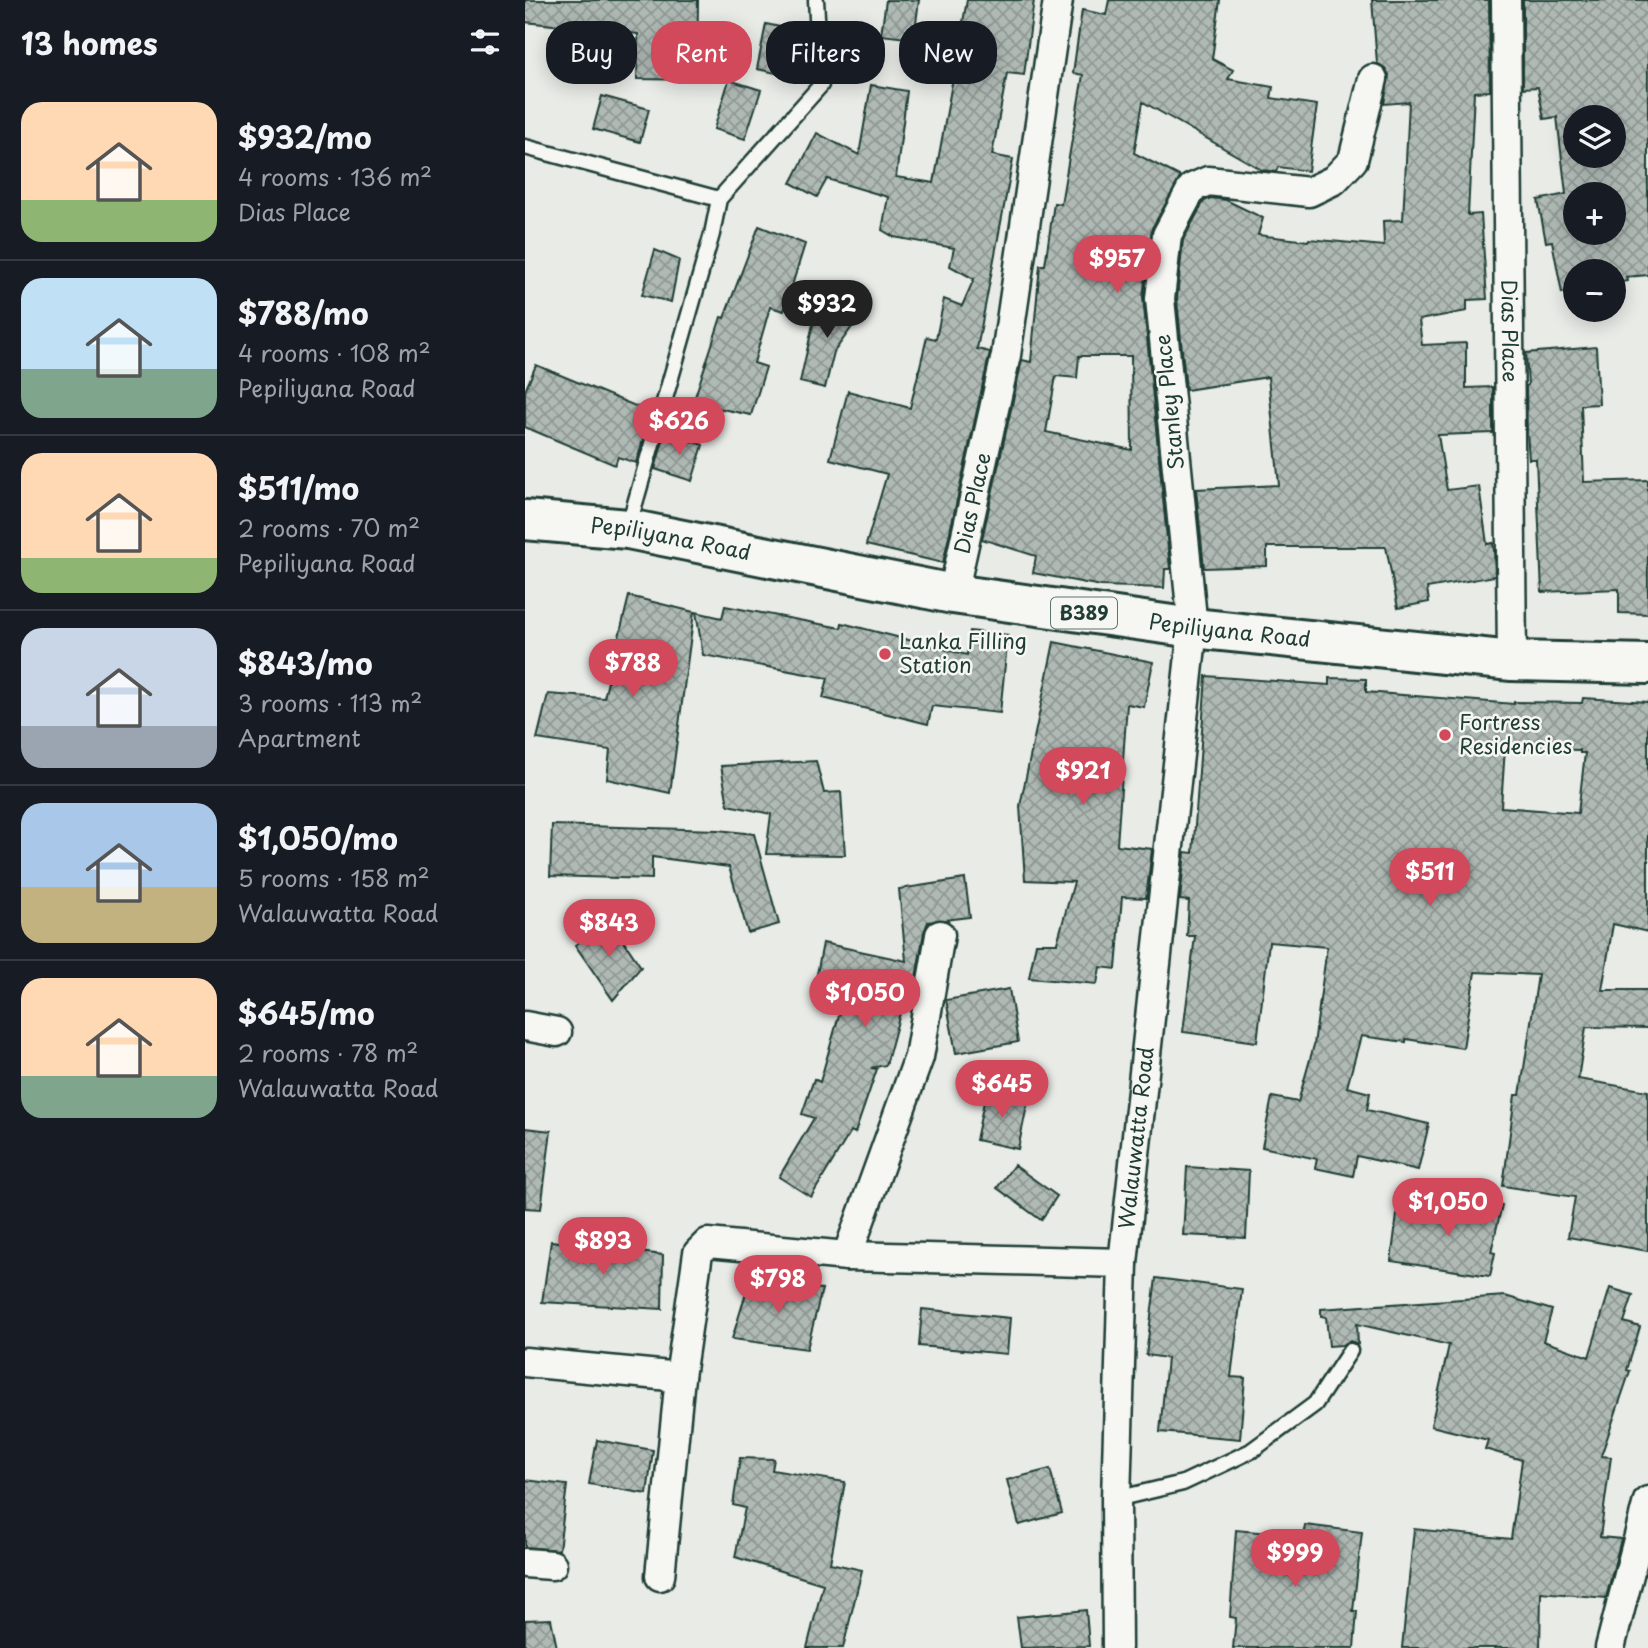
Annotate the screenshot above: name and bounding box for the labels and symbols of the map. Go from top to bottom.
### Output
pin: $957 [1076,236,1158,295]
street label: Dias Place [1495,279,1527,383]
pin: $932 [786,280,868,340]
street label: Stanley Place [1145,333,1191,472]
pin: $626 [638,398,720,457]
street label: Dias Place [944,449,998,556]
street label: Pepiliyana Road [589,508,754,567]
road number: B389 [1051,598,1117,628]
street label: Pepiliyana Road [1147,604,1312,654]
place label: Lanka Filling Station [899,624,1027,680]
pin: $788 [592,640,674,699]
marker: Lanka Filling Station [877,646,893,662]
place label: Fortress Residencies [1459,705,1572,761]
marker: Fortress Residencies [1437,727,1453,743]
pin: $921 [1042,748,1124,807]
pin: $511 [1389,848,1471,908]
pin: $843 [568,900,650,959]
pin: $1,050 [808,970,922,1029]
street label: Walauwatta Road [1109,1045,1161,1230]
pin: $645 [961,1060,1043,1120]
pin: $1,050 [1391,1178,1505,1238]
pin: $893 [562,1218,644,1277]
pin: $798 [737,1256,819,1315]
pin: $999 [1254,1530,1336,1589]

